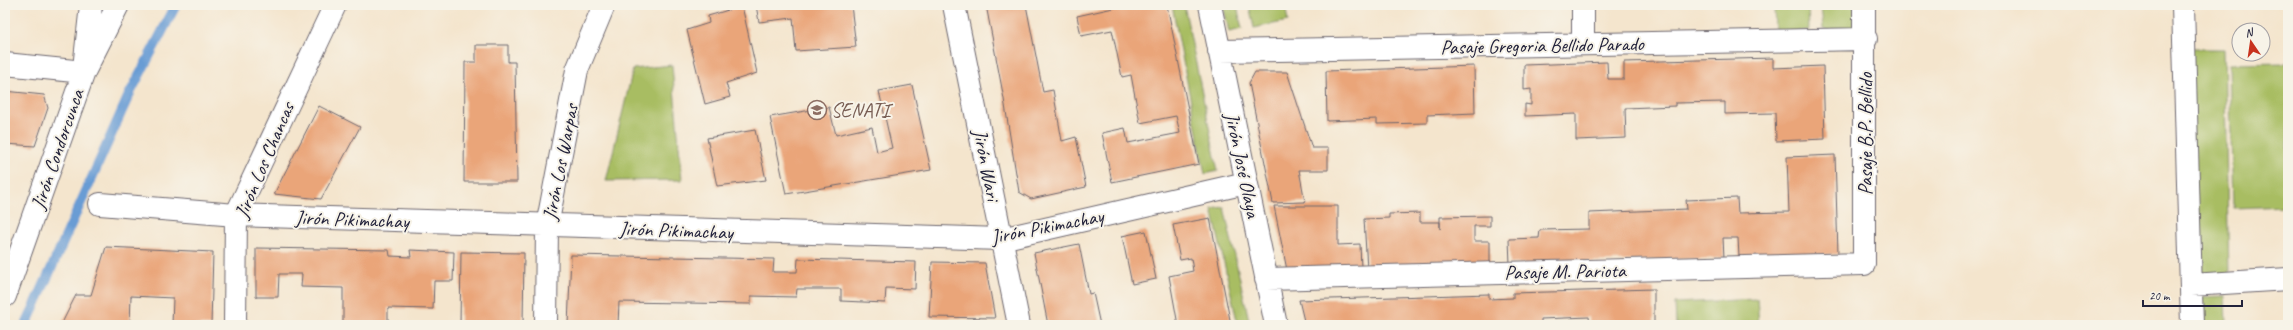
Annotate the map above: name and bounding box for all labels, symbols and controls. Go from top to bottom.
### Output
north arrow [2231,22,2271,62]
text: N [2244,24,2256,40]
street label: Pasaje Gregoria Bellido Parado [1440,31,1645,60]
street label: Pasaje B.P. Bellido [1853,72,1878,195]
street label: Jirón Condorcunca [25,85,90,213]
street label: Jirón Los Chancas [228,97,301,223]
place label: SENATI [831,98,893,123]
school or university icon: SENATI [806,99,828,121]
street label: Jirón Los Warpas [537,100,584,223]
street label: Jirón José Olaya [1219,109,1266,222]
street label: Jirón Wari [967,126,1006,205]
street label: Jirón Pikimachay [988,203,1107,250]
street label: Jirón Pikimachay [294,205,411,234]
street label: Jirón Pikimachay [618,216,735,245]
street label: Pasaje M. Pariota [1504,258,1627,285]
scale bar [2143,282,2242,308]
text: 20 m [2149,288,2171,304]

